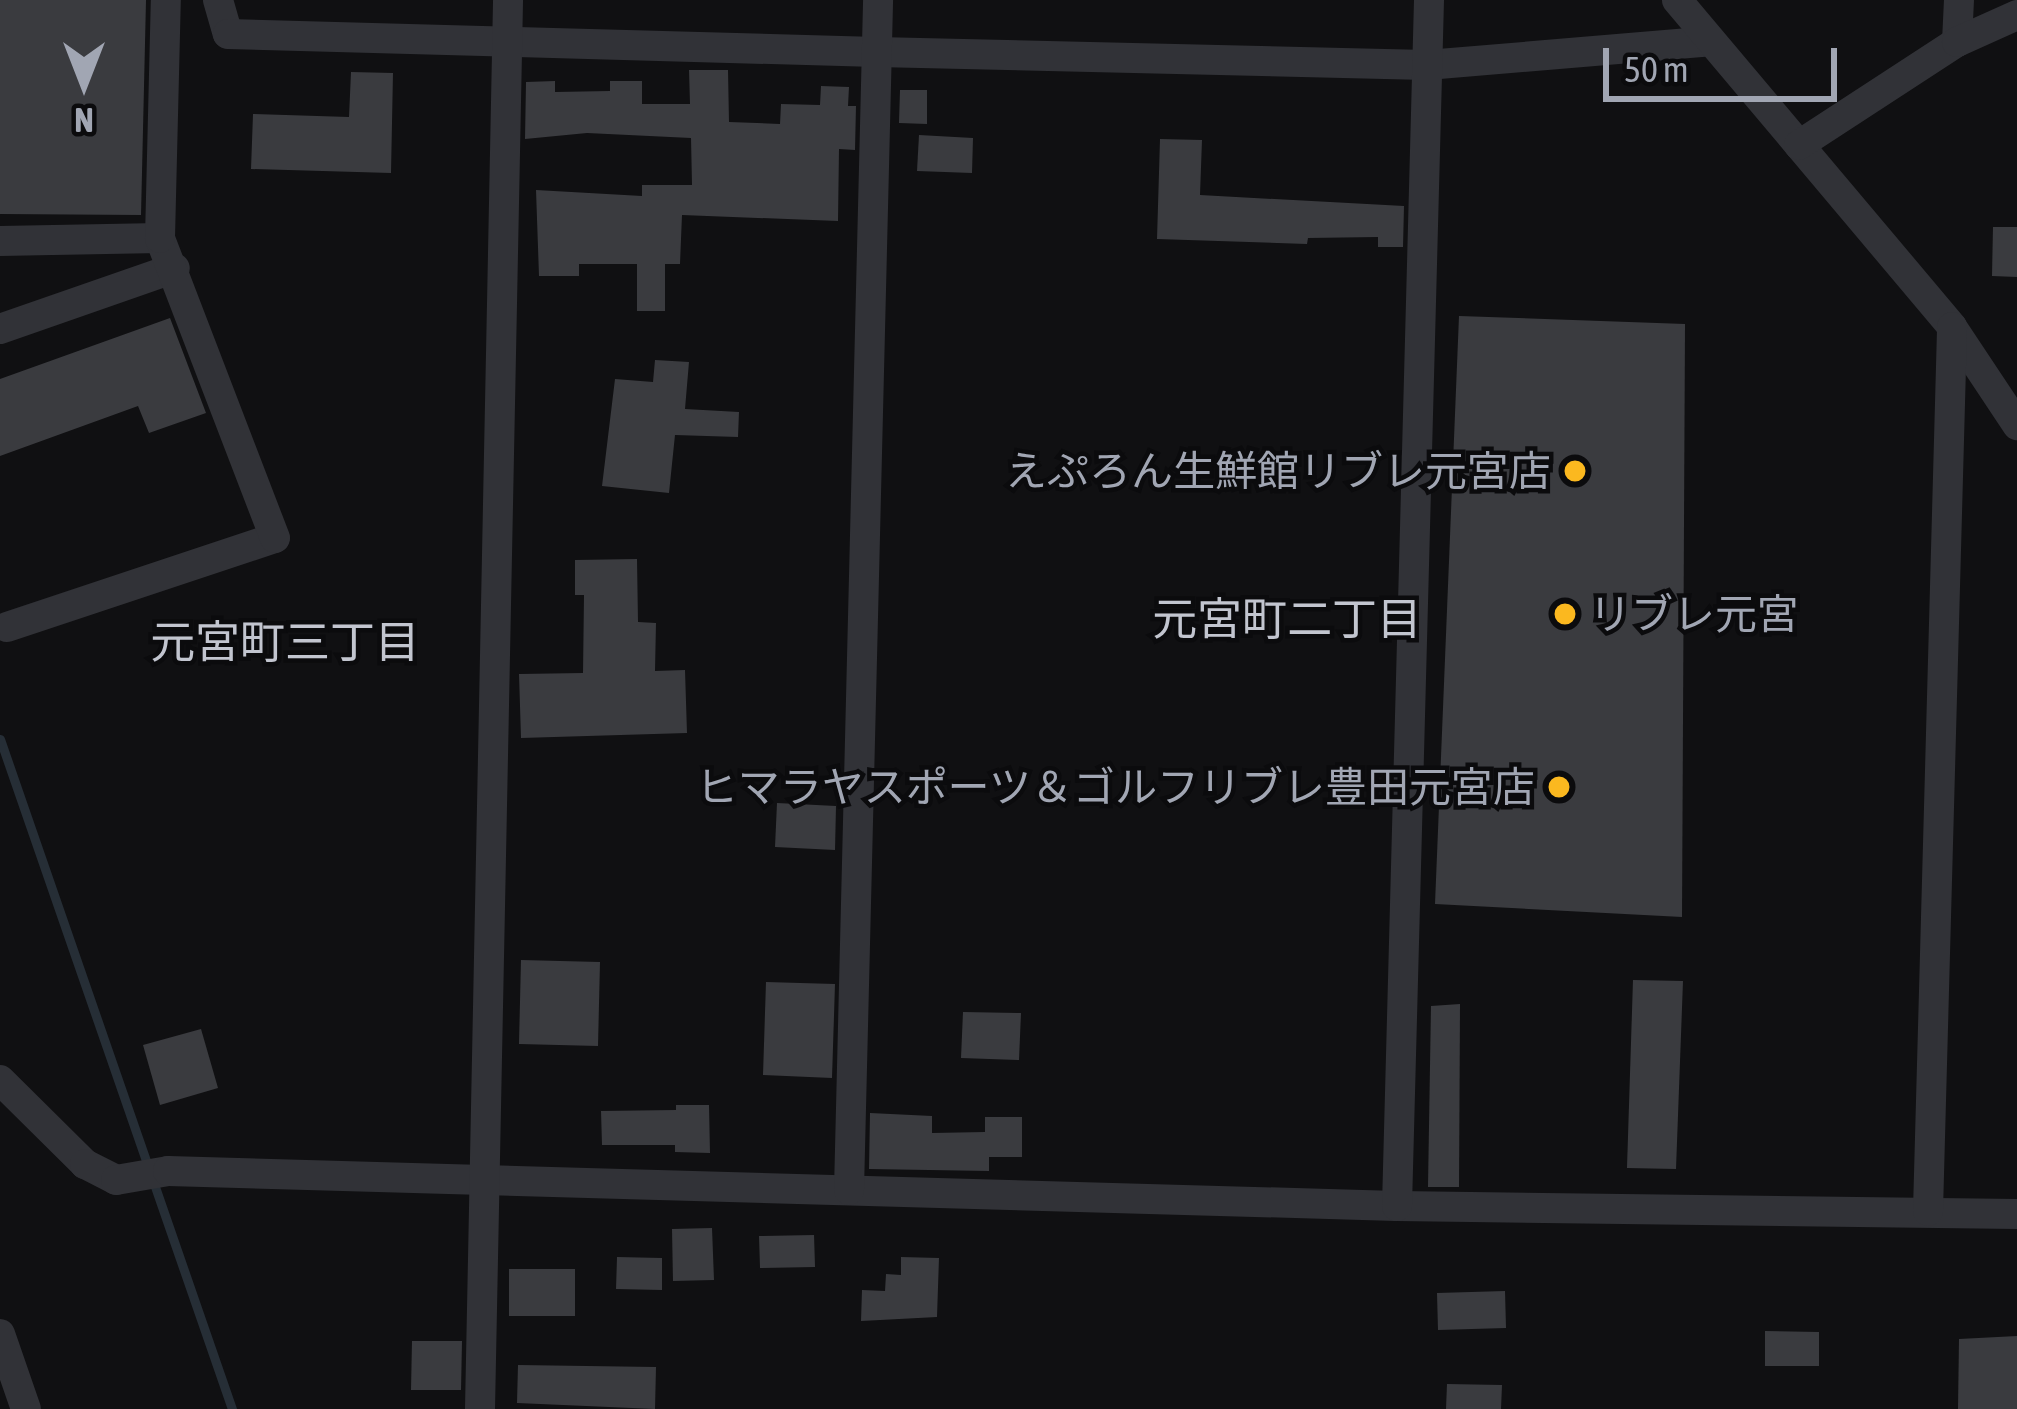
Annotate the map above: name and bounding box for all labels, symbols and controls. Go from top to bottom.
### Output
north arrow [24,24,144,144]
scale bar [1609,24,1843,98]
text: 50 m [1624,48,1689,90]
text: N [74,101,94,139]
place label: えぷろん生鮮館リブレ元宮店 [1005,446,1551,496]
marker: えぷろん生鮮館リブレ元宮店 [1562,458,1588,484]
place label: リブレ元宮 [1589,589,1799,639]
district label: 元宮町二丁目 [1152,593,1422,647]
marker: リブレ元宮 [1552,601,1578,627]
district label: 元宮町三丁目 [150,616,420,670]
place label: ヒマラヤスポーツ＆ゴルフリブレ豊田元宮店 [695,762,1535,812]
marker: ヒマラヤスポーツ＆ゴルフリブレ豊田元宮店 [1546,774,1572,800]

